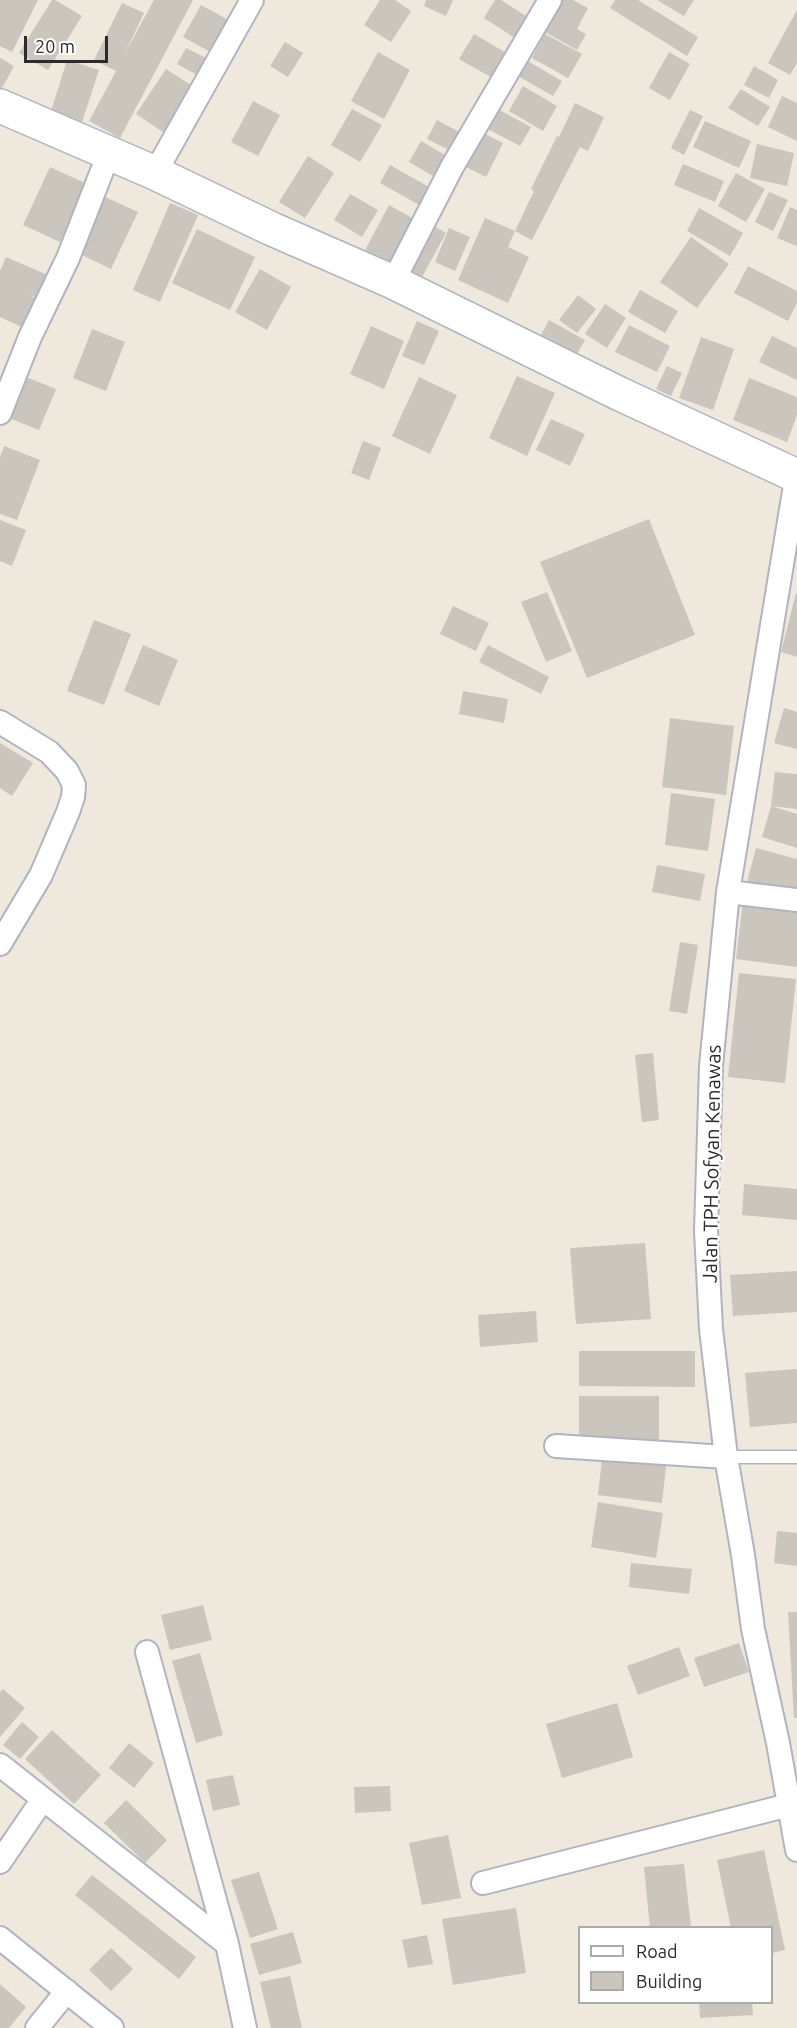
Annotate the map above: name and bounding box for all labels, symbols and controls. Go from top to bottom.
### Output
scale bar [27,24,111,62]
text: 20 m [35,36,75,56]
street label: Jalan TPH Sofyan Kenawas [698,1045,726,1283]
legend [578,1926,773,2004]
text: Road [636,1941,678,1961]
text: Building [636,1971,702,1991]

